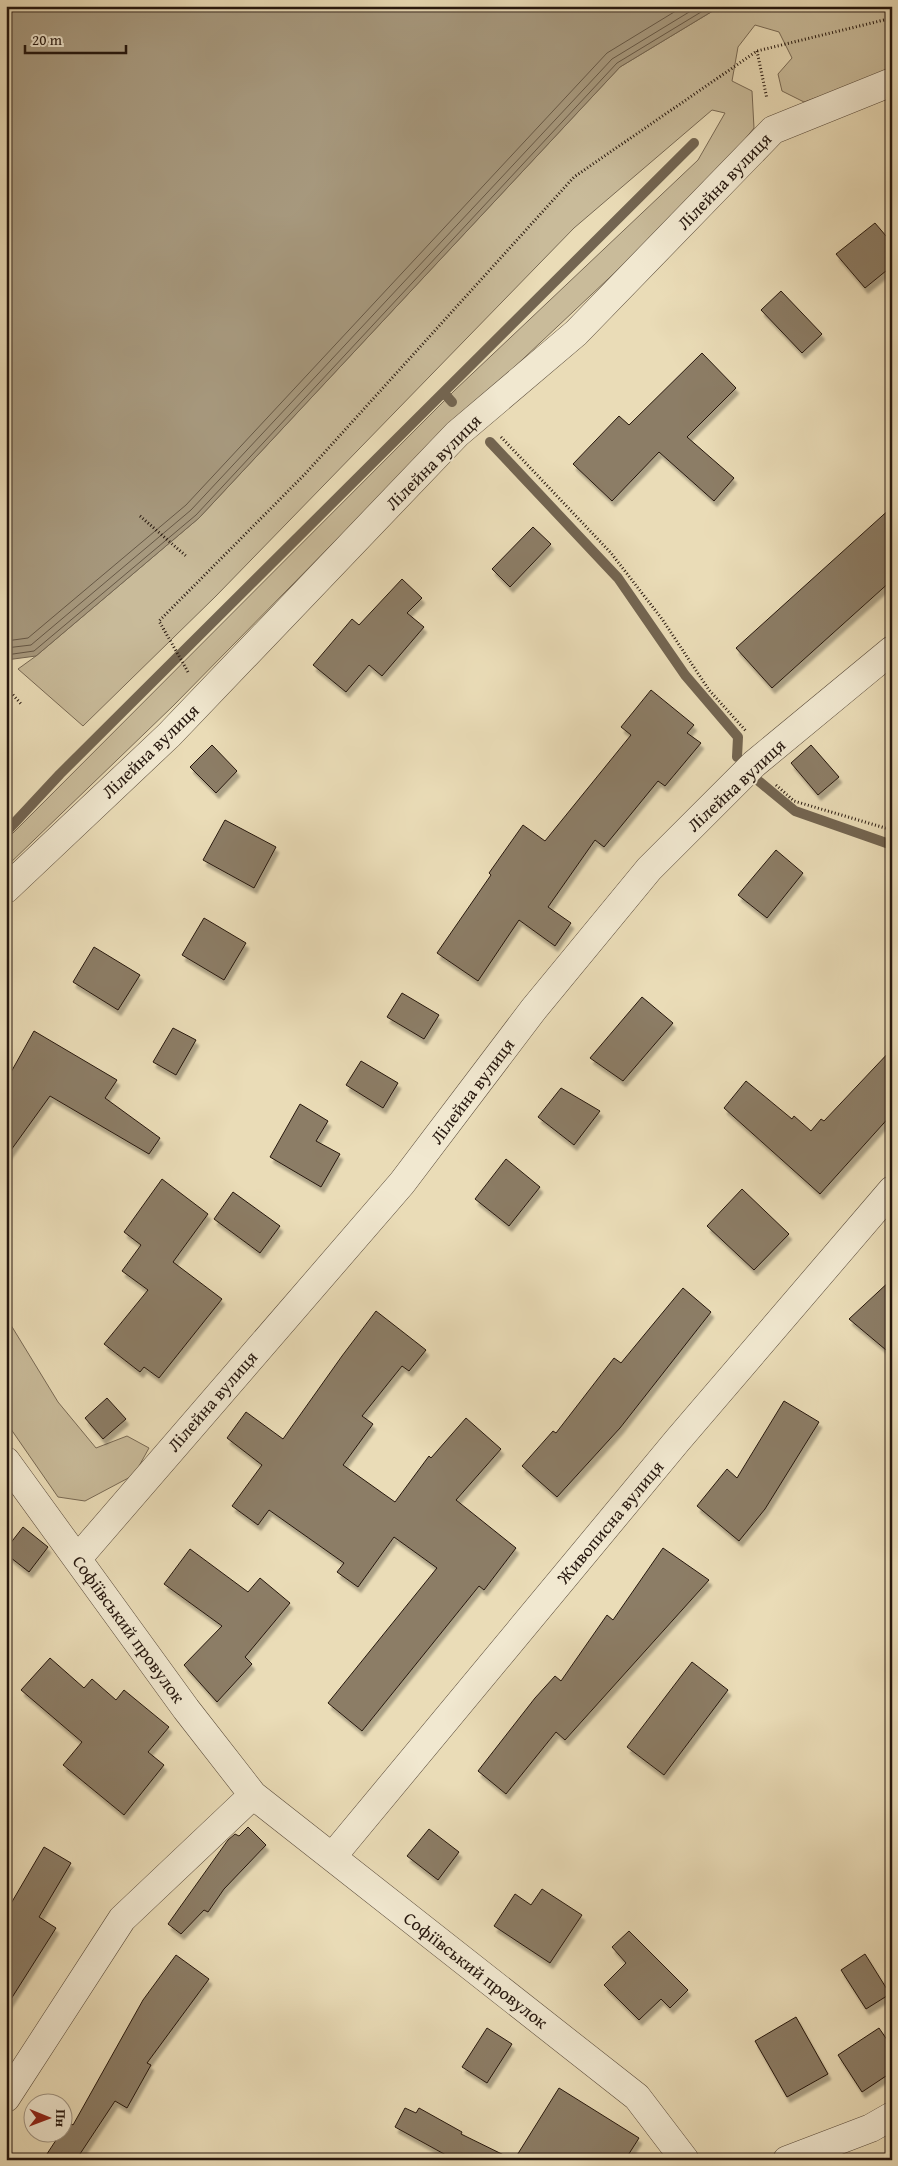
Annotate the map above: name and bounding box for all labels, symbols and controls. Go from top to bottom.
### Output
scale bar [25,22,126,54]
text: 20 m [32,29,63,50]
street label: Лілейна вулиця [670,126,778,236]
street label: Лілейна вулиця [379,408,487,516]
street label: Лілейна вулиця [95,697,205,805]
street label: Лілейна вулиця [681,732,791,838]
street label: Лілейна вулиця [423,1032,521,1150]
street label: Лілейна вулиця [160,1344,264,1458]
street label: Живописна вулиця [549,1454,670,1591]
street label: Софіївський провулок [66,1549,192,1709]
street label: Софіївський провулок [398,1905,555,2036]
north arrow [22,2094,72,2144]
text: Пн [51,2109,71,2128]

